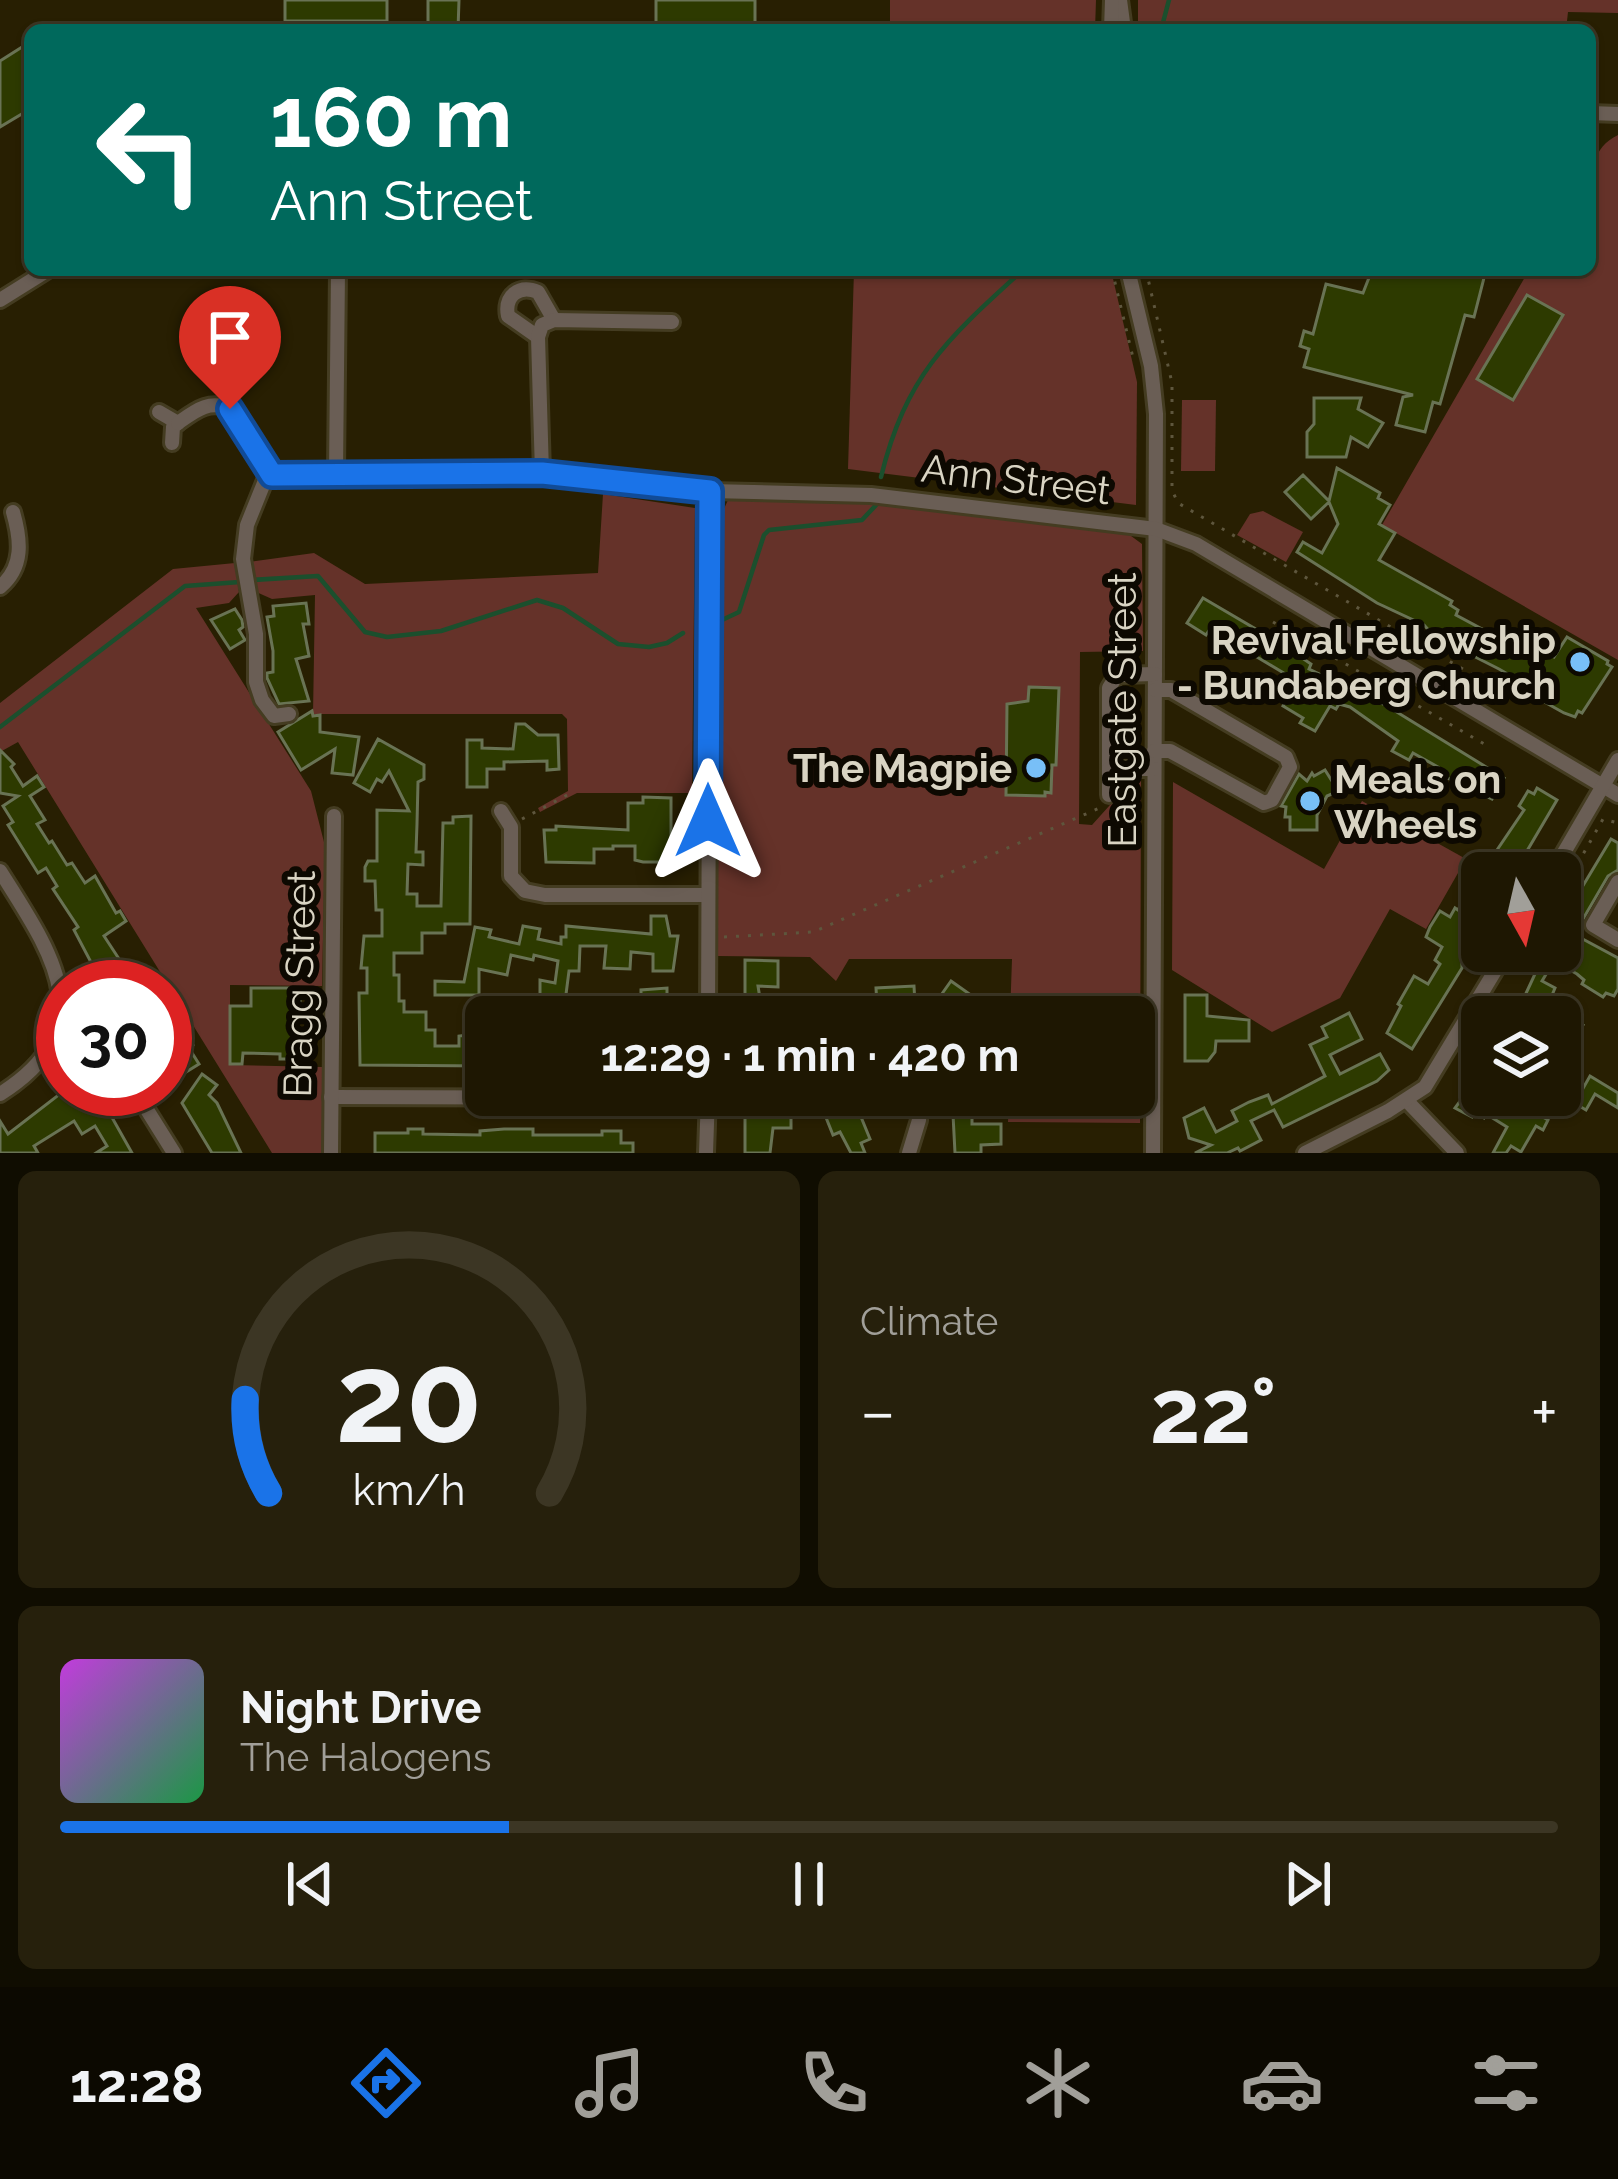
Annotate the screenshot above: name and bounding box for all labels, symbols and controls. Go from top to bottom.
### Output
text: 160 m [270,68,512,167]
icon: left [72,72,228,228]
text: Ann Street [270,169,533,233]
pin [179,286,281,409]
icon: arrive [197,304,263,370]
street label: Ann Street [919,445,1113,513]
street label: Eastgate Street [1099,572,1145,848]
place label: Revival Fellowship - Bundaberg Church [1177,617,1556,708]
marker: Revival Fellowship - Bundaberg Church [1567,649,1593,675]
place label: The Magpie [793,745,1012,791]
marker: The Magpie [1023,755,1049,781]
place label: Meals on Wheels [1334,756,1501,847]
position arrow [645,758,771,884]
marker: Meals on Wheels [1297,788,1323,814]
north arrow [1461,852,1581,972]
map controls [1461,852,1581,1116]
street label: Bragg Street [274,870,324,1098]
speed limit sign: 30 [36,960,192,1116]
button: layers [1461,996,1581,1116]
text: 12:29 · 1 min · 420 m [600,1029,1020,1082]
text: Climate [860,1298,998,1344]
text: 20 [335,1325,483,1471]
text: 22° [1150,1358,1276,1464]
text: − [860,1373,896,1450]
text: + [1531,1373,1558,1450]
text: km/h [352,1464,466,1514]
text: Night Drive [240,1681,481,1734]
text: The Halogens [240,1734,492,1780]
icon: previous [277,1851,343,1917]
icon: pause [776,1851,842,1917]
icon: next [1275,1851,1341,1917]
icon: directions [344,2041,428,2125]
icon: music [568,2041,652,2125]
icon: phone [792,2041,876,2125]
icon: climate [1016,2041,1100,2125]
icon: car [1240,2041,1324,2125]
icon: filters [1464,2041,1548,2125]
text: 12:28 [70,2051,204,2115]

